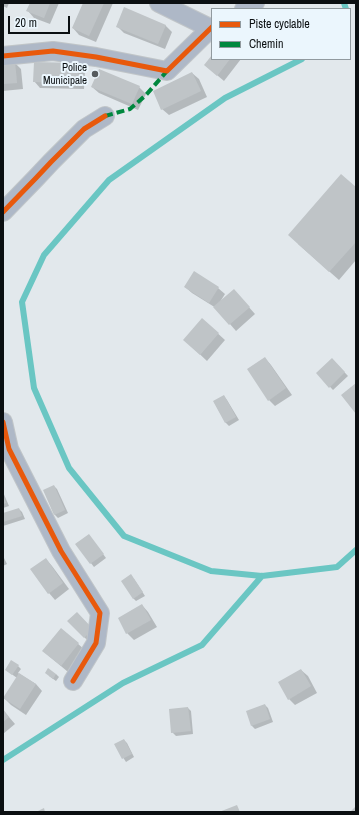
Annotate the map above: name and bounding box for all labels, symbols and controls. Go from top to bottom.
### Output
scale bar [10,8,72,34]
legend [211,8,351,60]
text: 20 m [15,15,37,31]
text: Piste cyclable [249,16,310,32]
text: Chemin [249,36,283,52]
place label: Police Municipale [43,61,87,87]
marker: Police Municipale [90,69,100,79]

